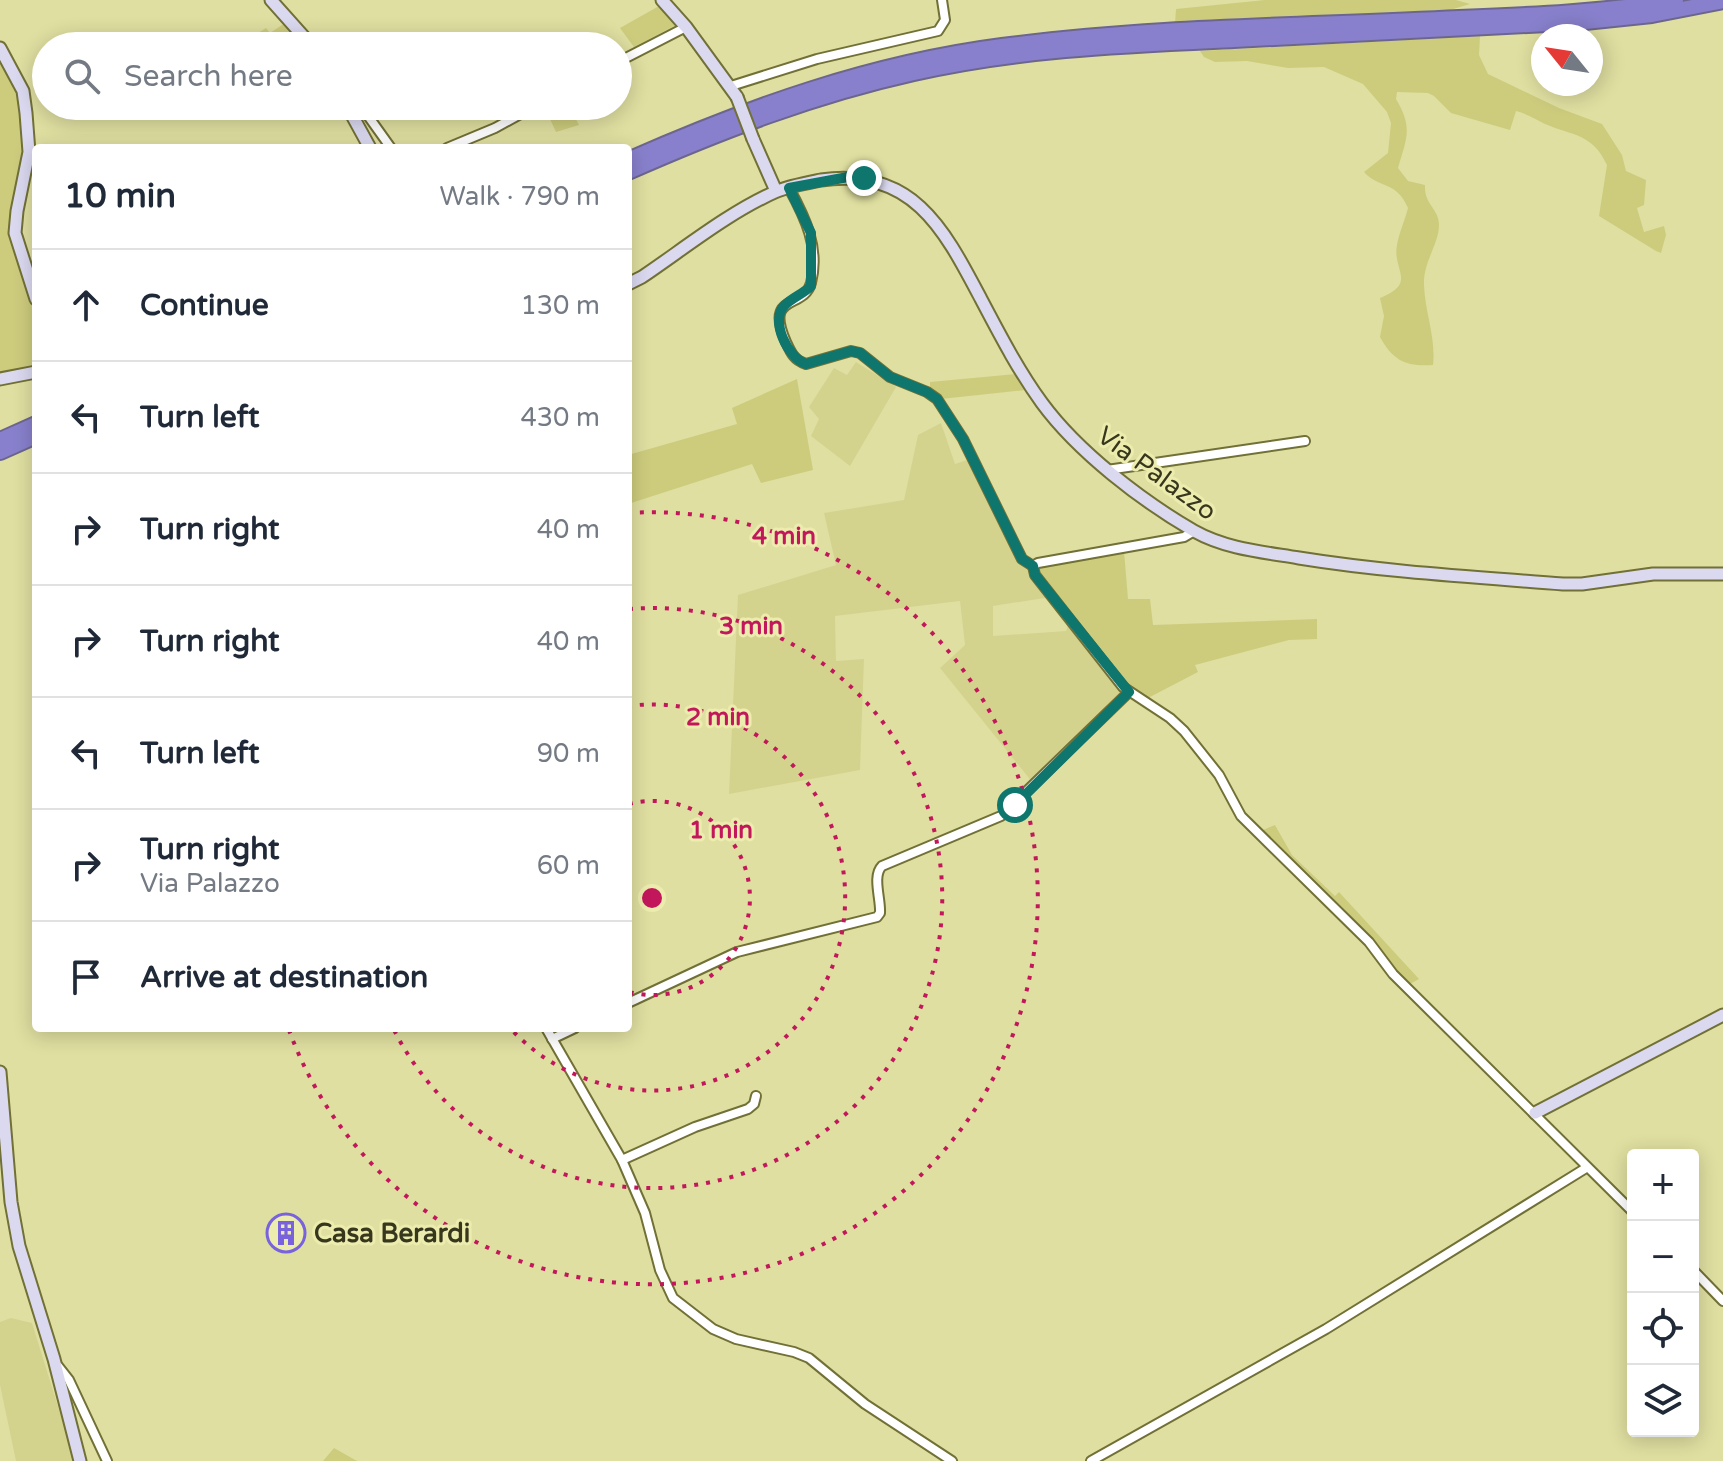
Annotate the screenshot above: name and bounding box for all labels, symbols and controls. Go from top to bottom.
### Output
north arrow [1531,24,1603,96]
search box [32,32,632,120]
icon: search [60,54,104,98]
text: Search here [124,58,293,95]
route end [846,160,882,196]
text: 10 min [64,176,176,217]
text: Walk · 790 m [440,181,600,212]
icon: ahead [64,283,108,327]
text: Continue [140,287,269,324]
text: 130 m [520,290,600,321]
icon: left [64,395,108,439]
text: Turn left [140,399,259,436]
text: 430 m [520,402,600,433]
street label: Via Palazzo [1091,420,1222,527]
icon: right [64,507,108,551]
text: Turn right [140,511,280,548]
text: 40 m [537,514,600,545]
text: 4 min [752,522,816,551]
text: 3 min [719,612,783,641]
icon: right [64,619,108,663]
text: Turn right [140,623,280,660]
text: 40 m [537,626,600,657]
text: 2 min [686,703,750,732]
icon: left [64,731,108,775]
text: Turn left [140,735,259,772]
text: 90 m [537,738,600,769]
route start [997,787,1033,823]
text: 1 min [689,816,753,845]
text: Turn right [140,831,280,868]
icon: right [64,843,108,887]
text: 60 m [537,850,600,881]
text: Via Palazzo [140,868,280,899]
centre of rings [638,884,666,912]
icon: arrive [64,955,108,999]
text: Arrive at destination [140,959,428,996]
map controls [1627,1149,1699,1437]
button: + [1627,1149,1699,1221]
building icon: Casa Berardi [265,1212,307,1254]
place label: Casa Berardi [314,1218,470,1249]
button: − [1627,1221,1699,1293]
button: locate [1627,1293,1699,1365]
button: layers [1627,1365,1699,1437]

